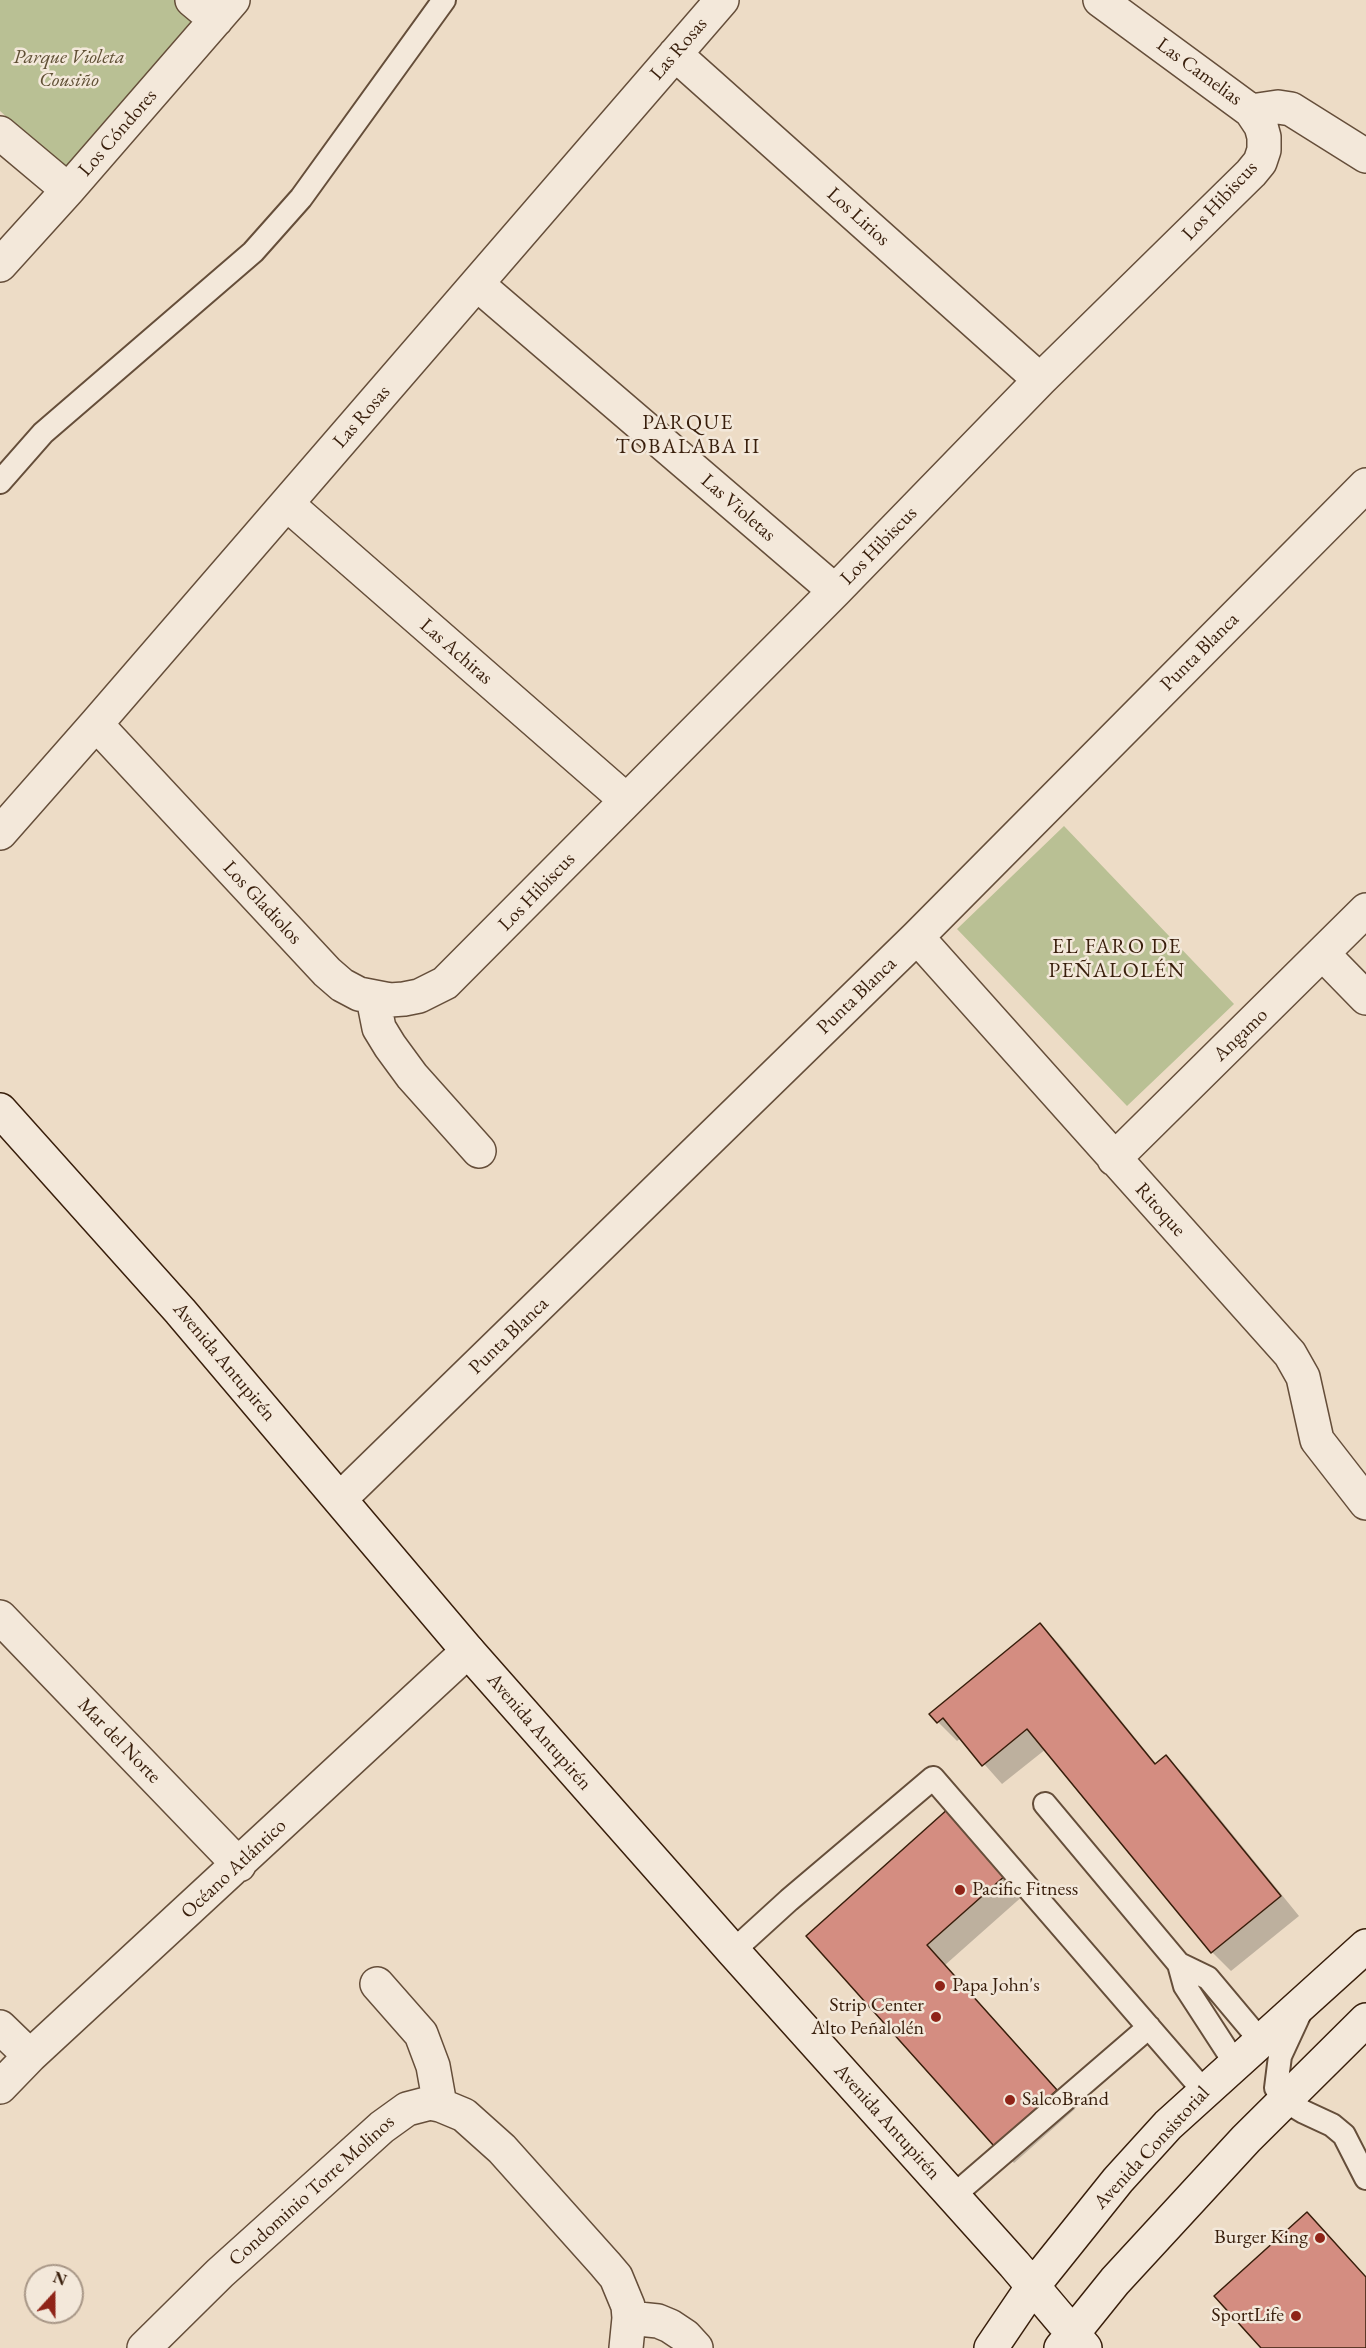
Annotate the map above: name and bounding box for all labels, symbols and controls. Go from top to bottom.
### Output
street label: Las Rosas [645,13,713,85]
street label: Las Camelias [1152,33,1246,111]
park label: Parque Violeta Cousiño [13,46,125,93]
street label: Los Cóndores [74,85,162,181]
street label: Los Hibiscus [1177,156,1263,246]
street label: Los Lirios [822,182,894,252]
street label: Las Rosas [328,381,396,453]
district label: PARQUE TOBALABA II [615,410,761,460]
street label: Las Violetas [696,469,780,547]
street label: Los Hibiscus [836,502,922,590]
street label: Punta Blanca [1156,608,1244,696]
street label: Las Achiras [415,614,497,690]
street label: Los Hibiscus [494,848,580,936]
street label: Los Gladiolos [217,856,307,950]
district label: EL FARO DE PEÑALOLÉN [1048,934,1186,984]
street label: Punta Blanca [812,952,902,1040]
street label: Angamo [1209,1003,1273,1067]
street label: Ritoque [1130,1178,1190,1242]
street label: Punta Blanca [464,1292,554,1380]
street label: Avenida Antupirén [167,1298,281,1426]
street label: Avenida Antupirén [482,1668,596,1796]
street label: Mar del Norte [72,1693,166,1789]
street label: Océano Atlántico [176,1814,292,1924]
place label: Pacific Fitness [972,1878,1078,1902]
marker: Pacific Fitness [953,1883,967,1897]
place label: Papa John's [952,1974,1040,1998]
marker: Papa John's [933,1979,947,1993]
place label: Strip Center Alto Peñalolén [811,1994,924,2041]
marker: Strip Center Alto Peñalolén [929,2010,943,2024]
street label: Avenida Antupirén [829,2059,945,2185]
street label: Avenida Consistorial [1089,2082,1215,2214]
place label: SalcoBrand [1022,2088,1109,2112]
marker: SalcoBrand [1003,2093,1017,2107]
street label: Condominio Torre Molinos [224,2110,400,2272]
place label: Burger King [1214,2226,1308,2250]
marker: Burger King [1313,2231,1327,2245]
north arrow [24,2264,84,2324]
text: N [50,2266,70,2291]
place label: SportLife [1211,2304,1284,2328]
marker: SportLife [1289,2309,1303,2323]

